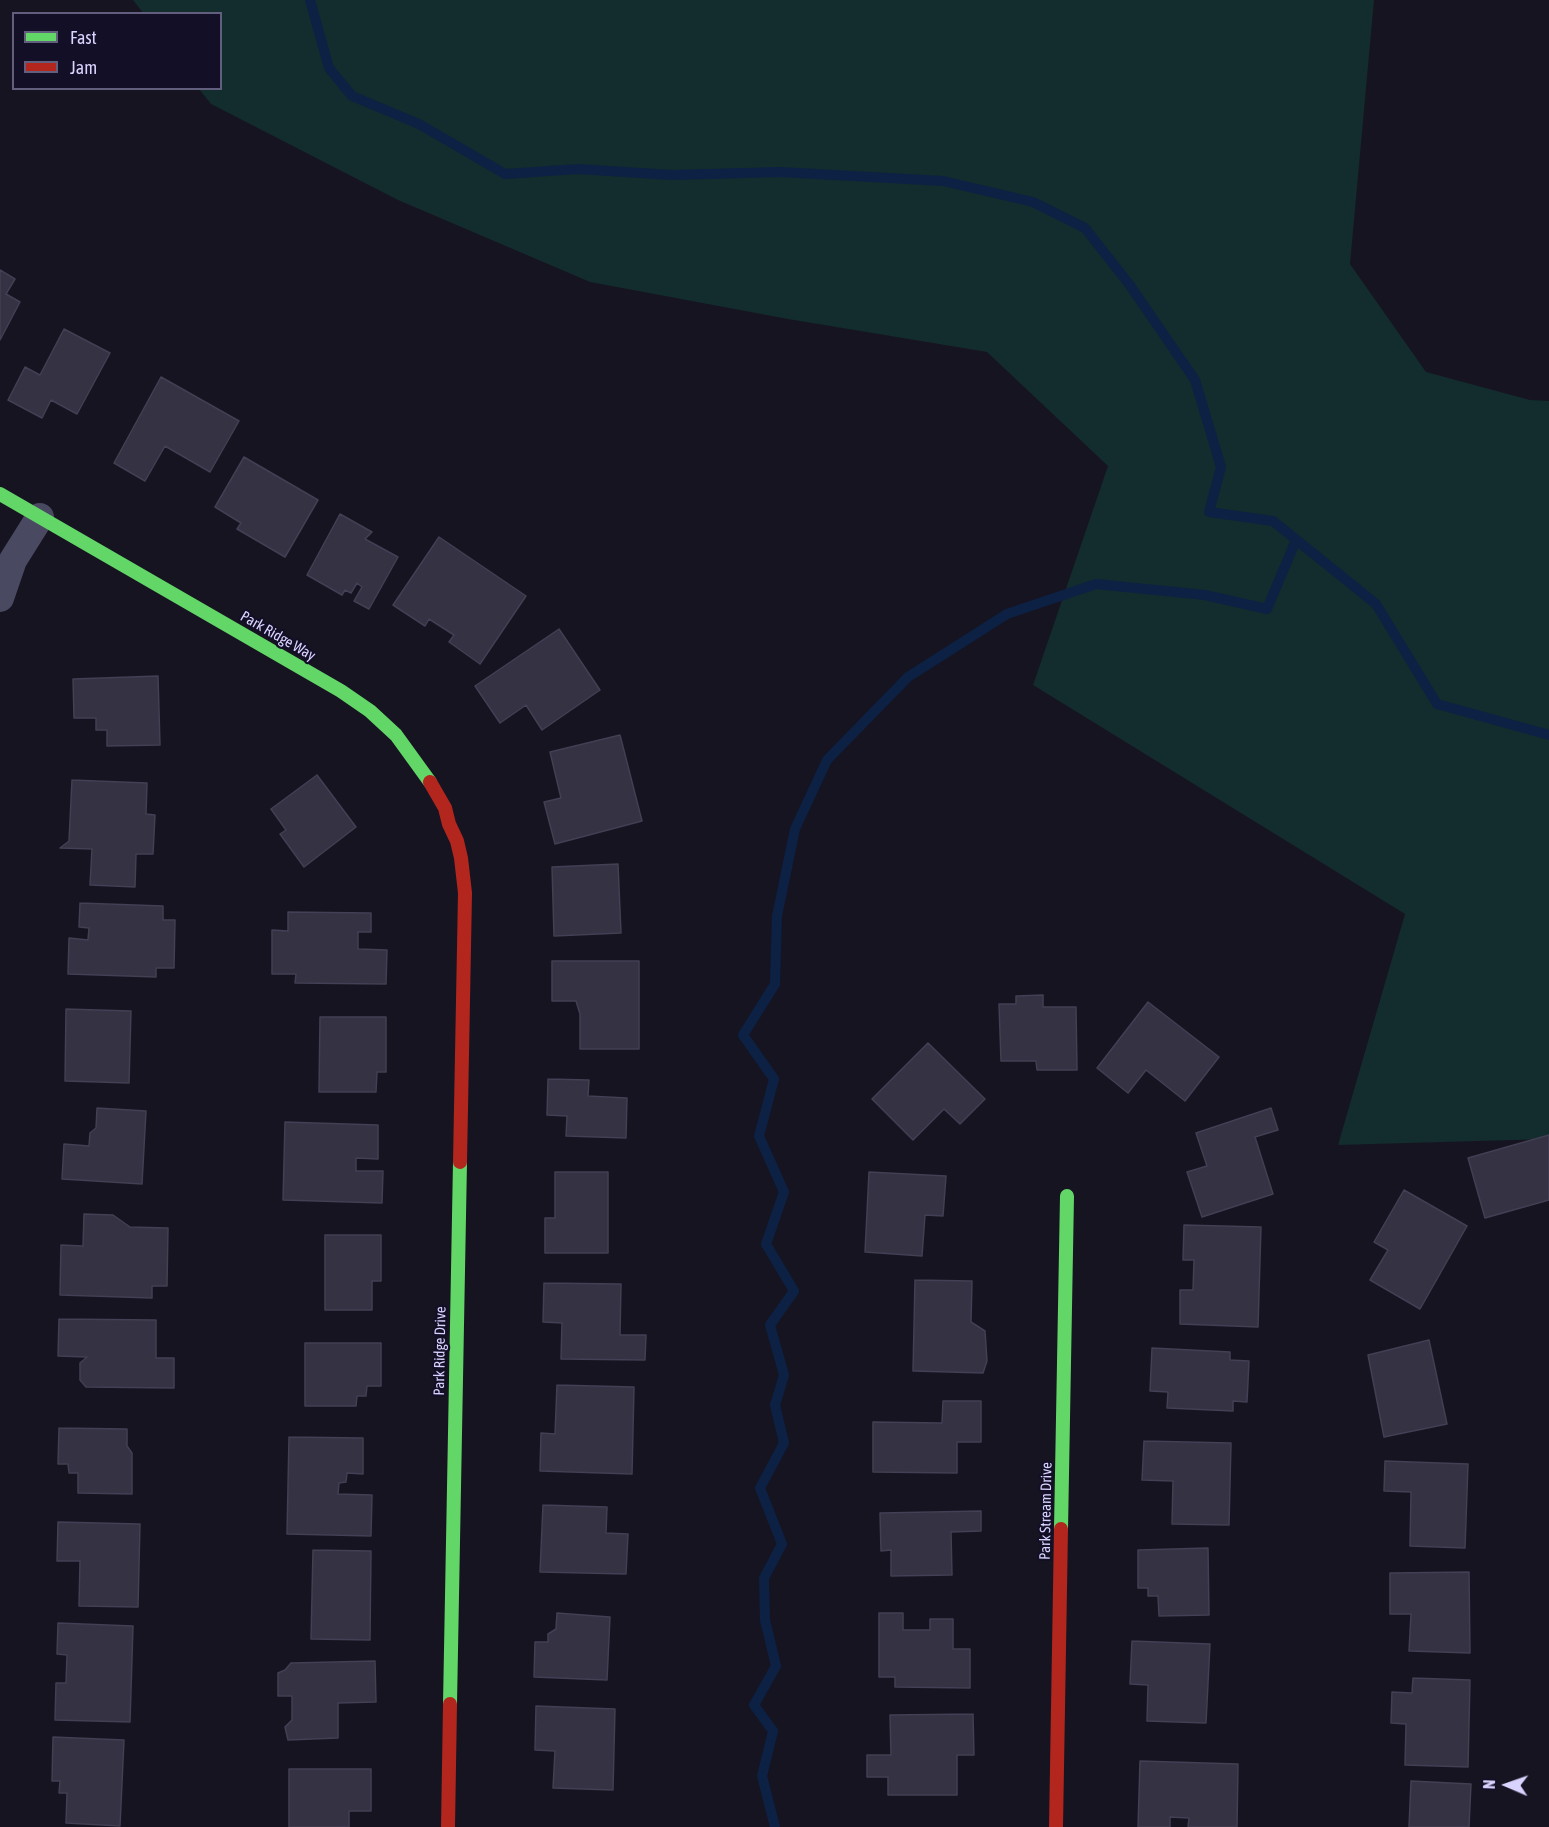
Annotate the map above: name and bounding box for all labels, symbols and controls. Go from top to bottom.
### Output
legend [12,12,222,90]
text: Fast [70,27,97,48]
text: Jam [70,57,97,78]
street label: Park Ridge Way [237,607,319,665]
street label: Park Ridge Drive [430,1306,450,1396]
street label: Park Stream Drive [1036,1462,1056,1560]
north arrow [1477,1755,1537,1815]
text: N [1480,1779,1498,1789]

